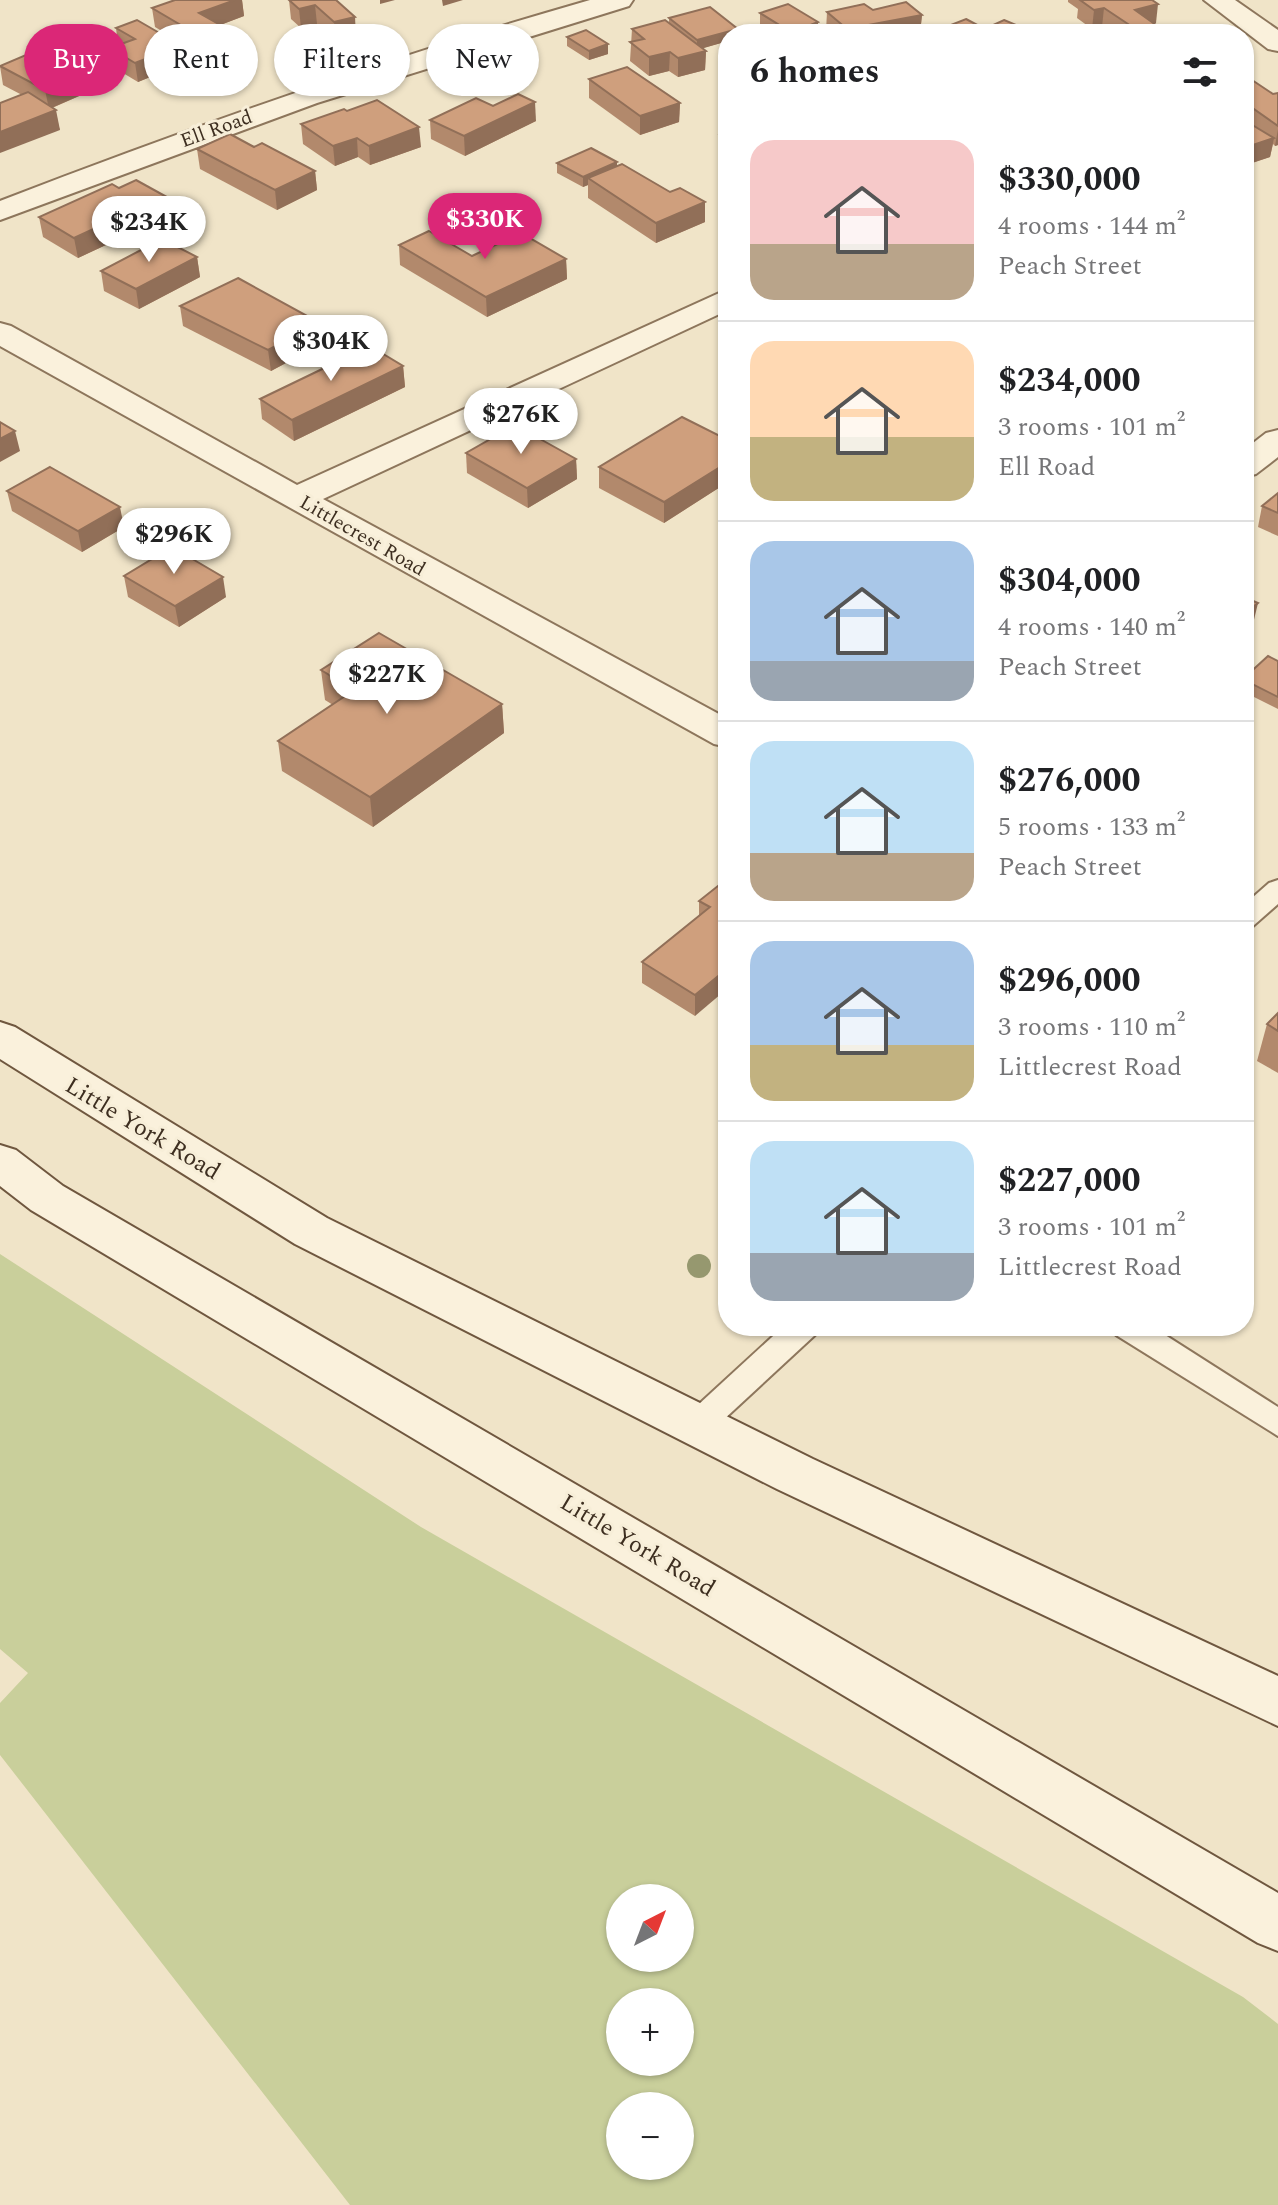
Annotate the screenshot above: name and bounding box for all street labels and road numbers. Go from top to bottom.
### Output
street label: Ell Road [176,102,257,156]
street label: Littlecrest Road [294,488,431,584]
street label: Little York Road [58,1068,227,1190]
street label: Little York Road [553,1485,722,1607]

